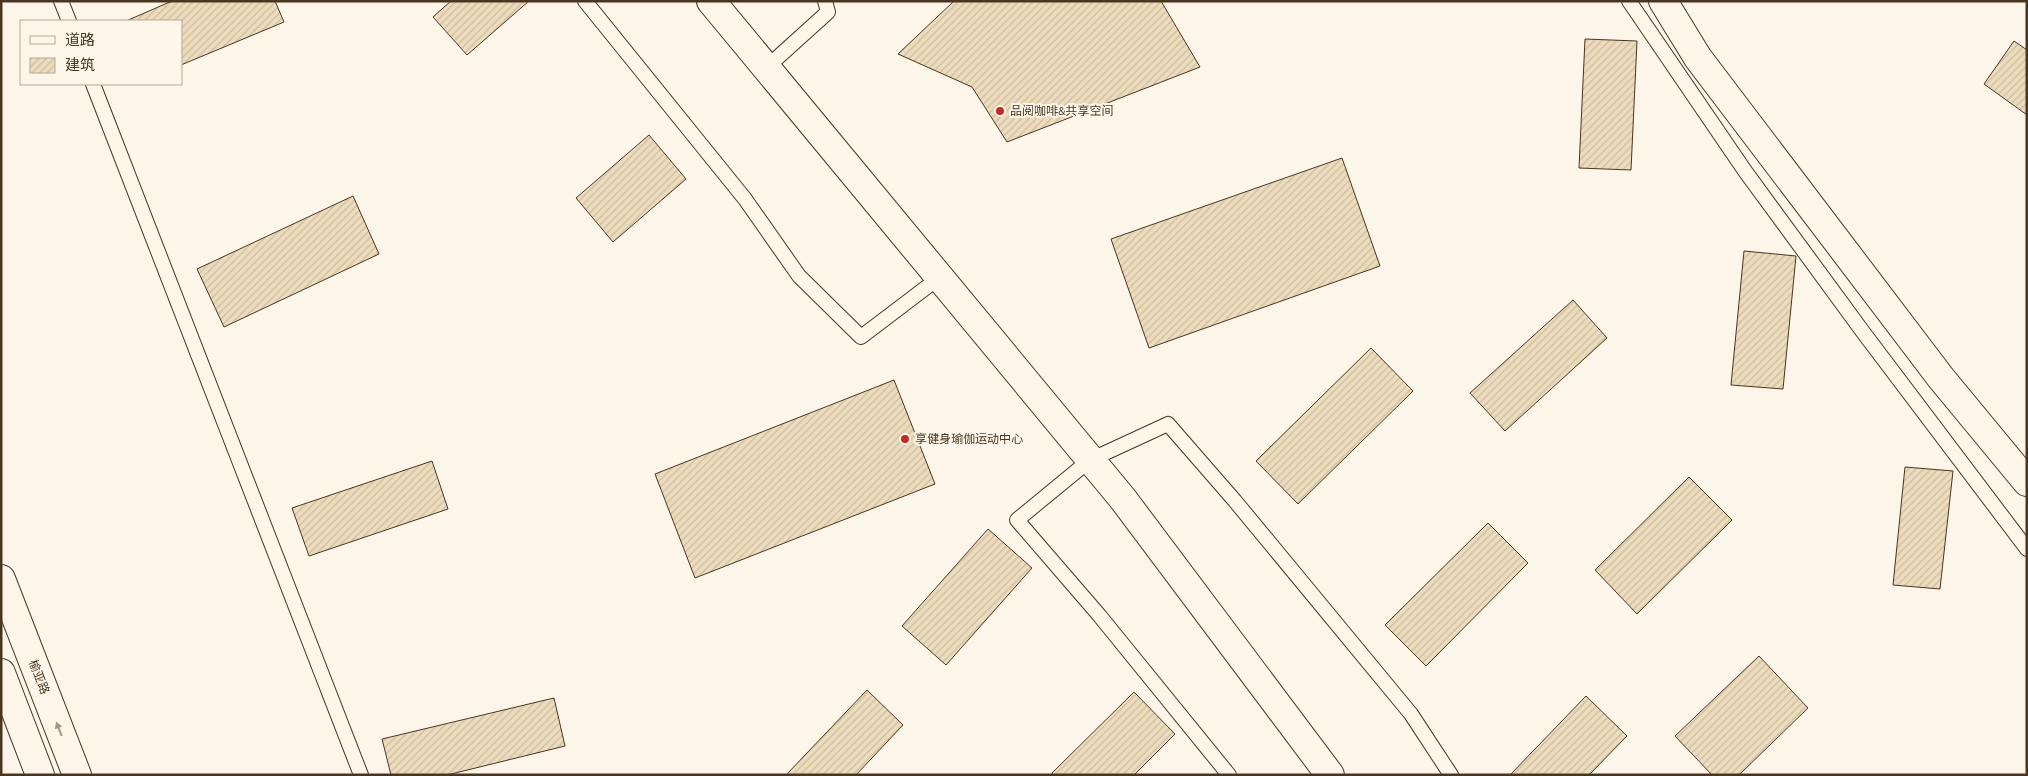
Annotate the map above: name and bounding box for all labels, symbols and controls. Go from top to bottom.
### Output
legend [20,20,182,85]
text: 道路 [65,31,95,49]
text: 建筑 [65,56,95,74]
place label: 品阅咖啡&共享空间 [1010,104,1113,118]
marker: 品阅咖啡&共享空间 [994,105,1006,117]
place label: 享健身瑜伽运动中心 [915,432,1023,446]
marker: 享健身瑜伽运动中心 [899,433,911,445]
street label: 榆亚路 [26,658,52,696]
one-way arrow [55,721,63,736]

